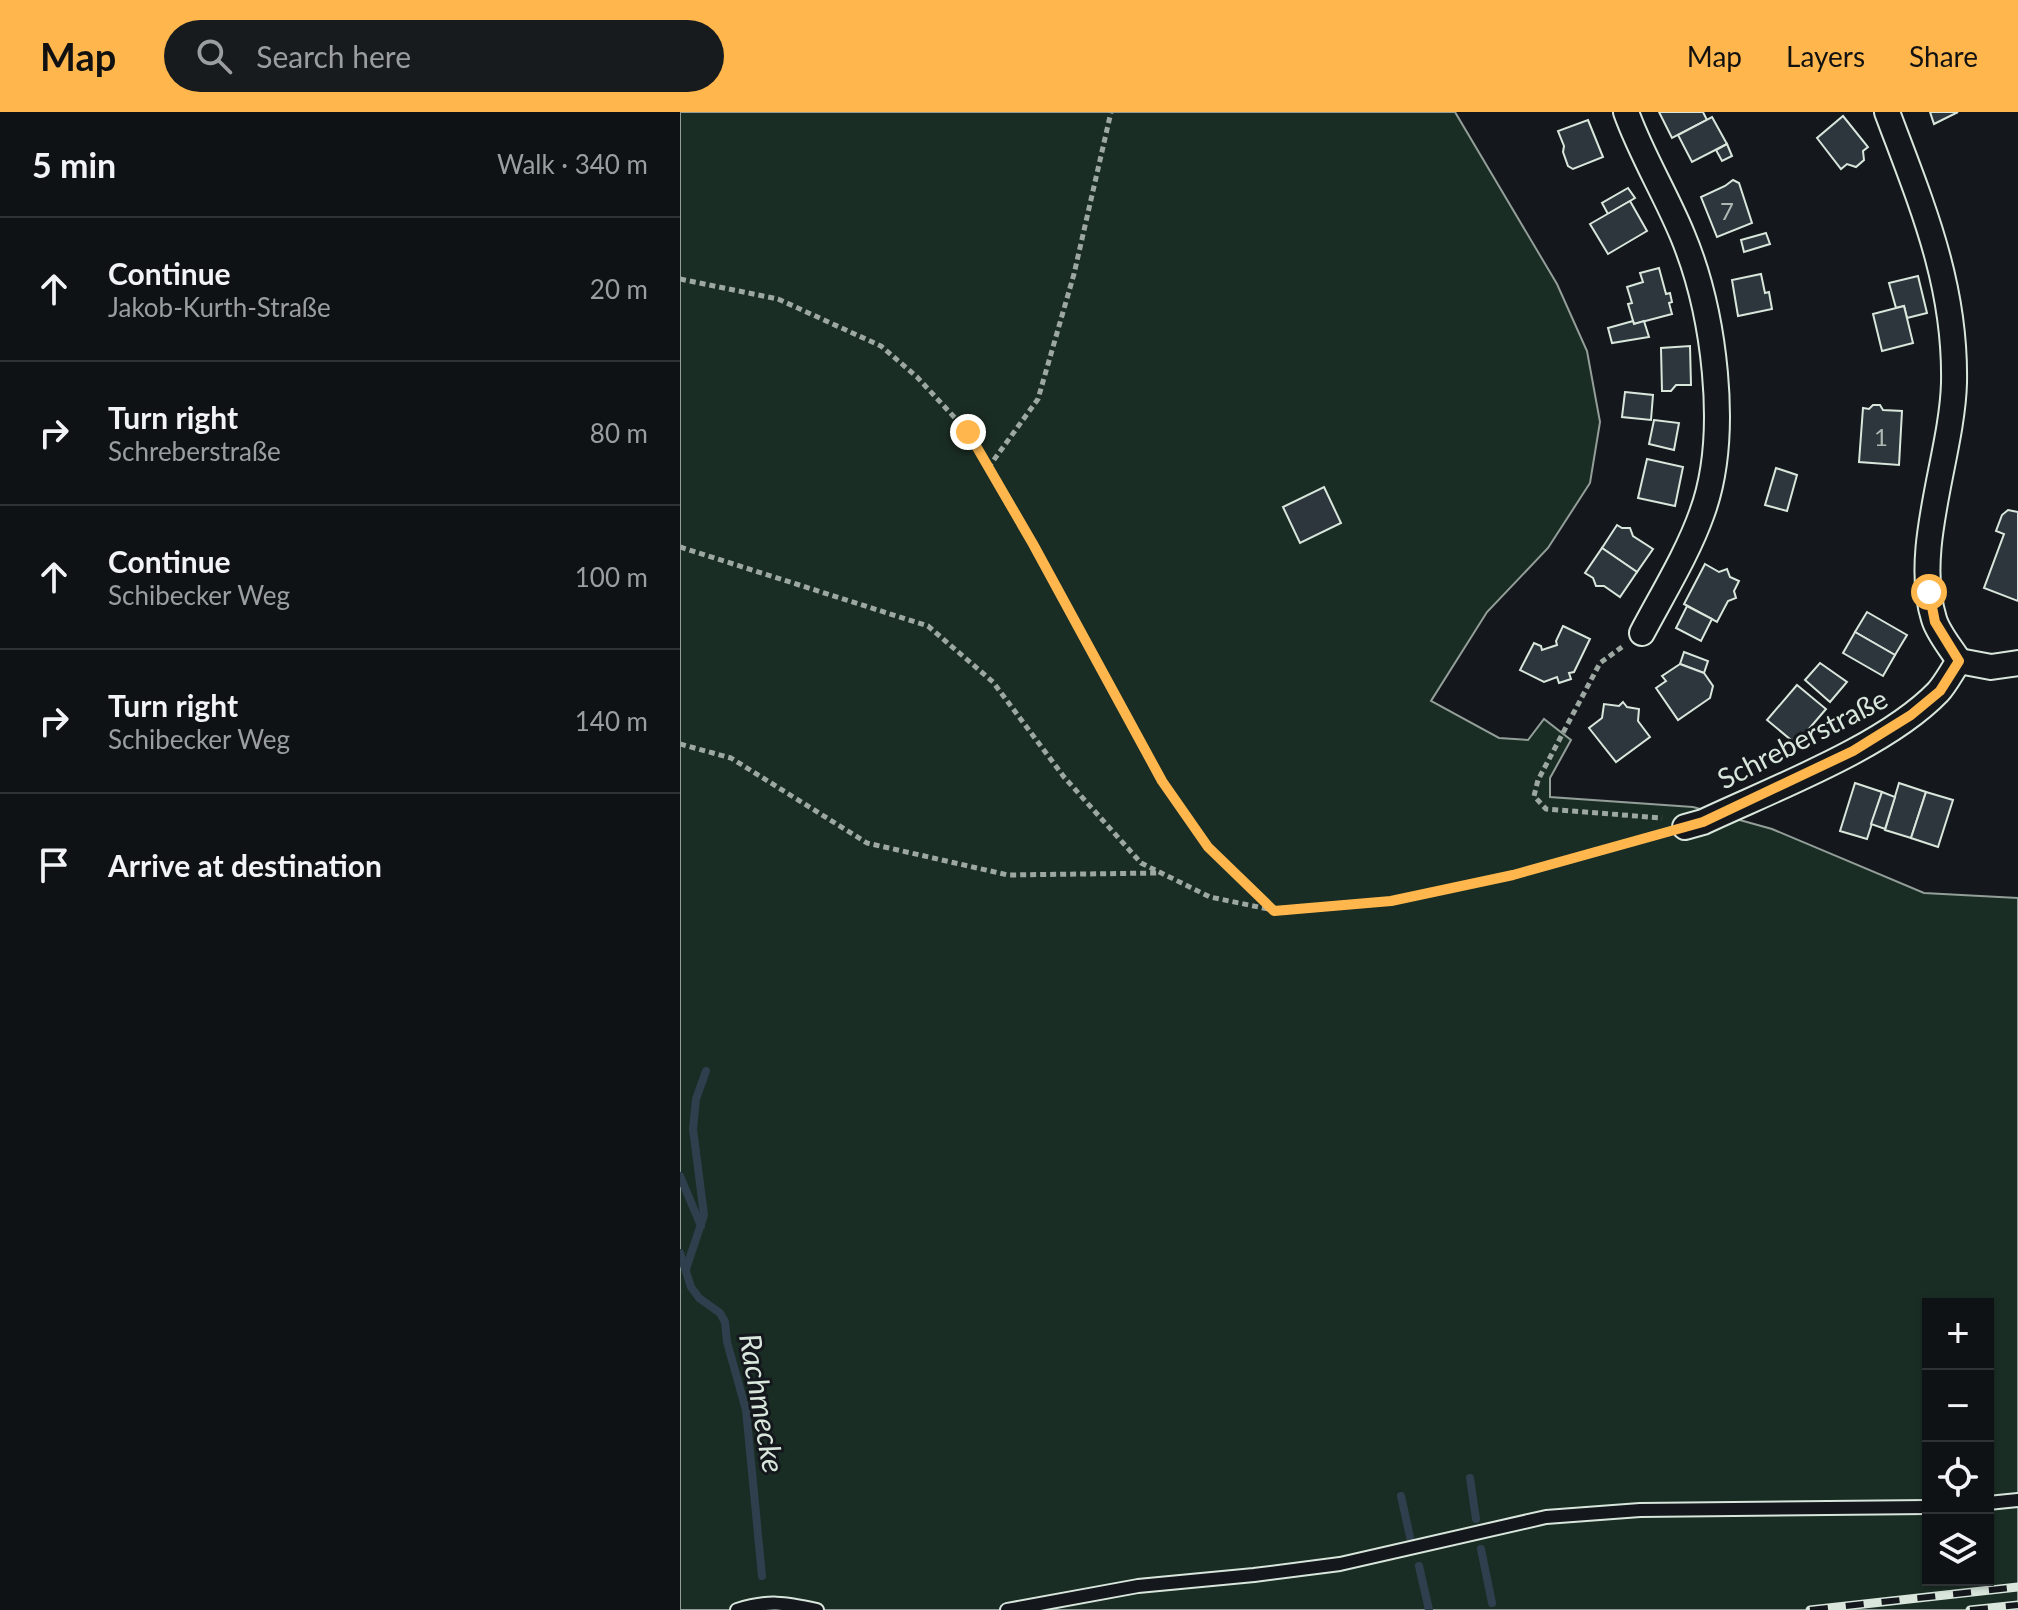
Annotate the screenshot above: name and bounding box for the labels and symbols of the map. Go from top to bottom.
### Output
house number: 7 [1720,196,1734,225]
route end [950,414,986,450]
house number: 1 [1874,422,1888,451]
route start [1911,574,1947,610]
street label: Schreberstraße [1711,681,1893,795]
water label: Rachmecke [733,1330,793,1476]

